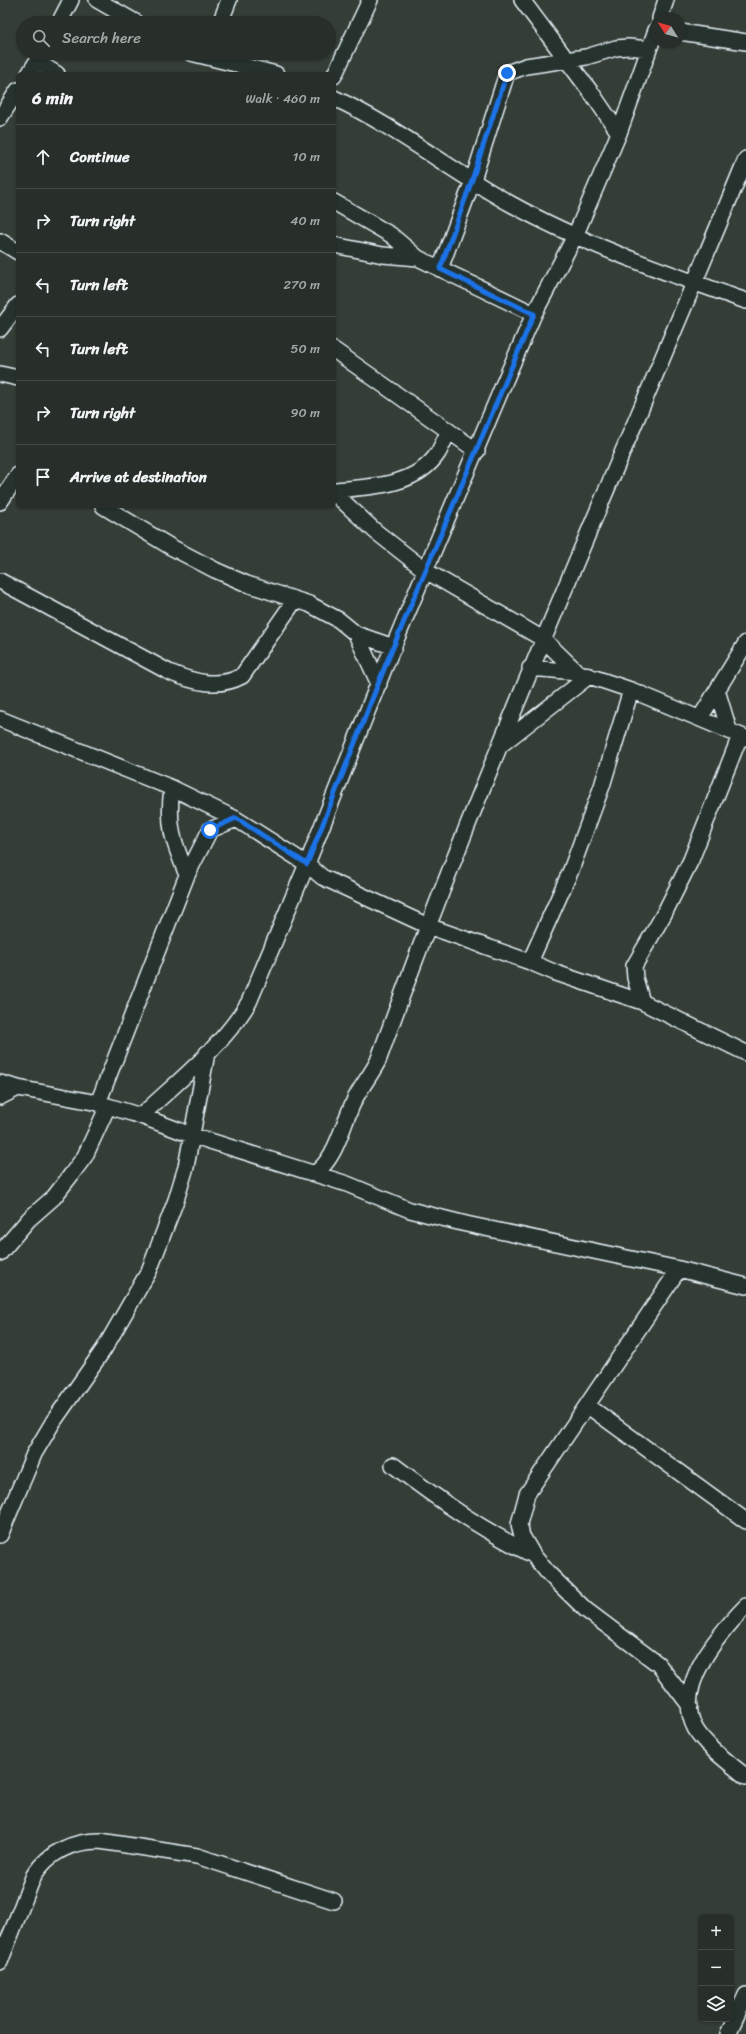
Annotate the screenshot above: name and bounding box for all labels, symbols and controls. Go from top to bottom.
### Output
north arrow [650,12,686,48]
search box [16,16,336,60]
text: Search here [62,25,141,51]
icon: search [30,27,52,49]
route end [498,64,516,82]
text: 6 min [32,83,73,113]
text: Walk · 460 m [246,87,320,110]
text: Continue [70,144,130,170]
text: 10 m [293,145,320,168]
icon: ahead [32,146,54,168]
text: Turn right [70,208,135,234]
text: 40 m [290,209,320,232]
icon: right [32,210,54,232]
text: Turn left [70,272,128,298]
text: 270 m [283,273,320,296]
icon: left [32,274,54,296]
text: Turn left [70,336,128,362]
text: 50 m [290,337,320,360]
icon: left [32,338,54,360]
text: Turn right [70,400,135,426]
text: 90 m [290,401,320,424]
icon: right [32,402,54,424]
text: Arrive at destination [70,464,207,490]
icon: arrive [32,466,54,488]
route start [201,821,219,839]
map controls [698,1914,734,2022]
button: + [698,1914,734,1950]
button: − [698,1950,734,1986]
button: layers [698,1986,734,2022]

